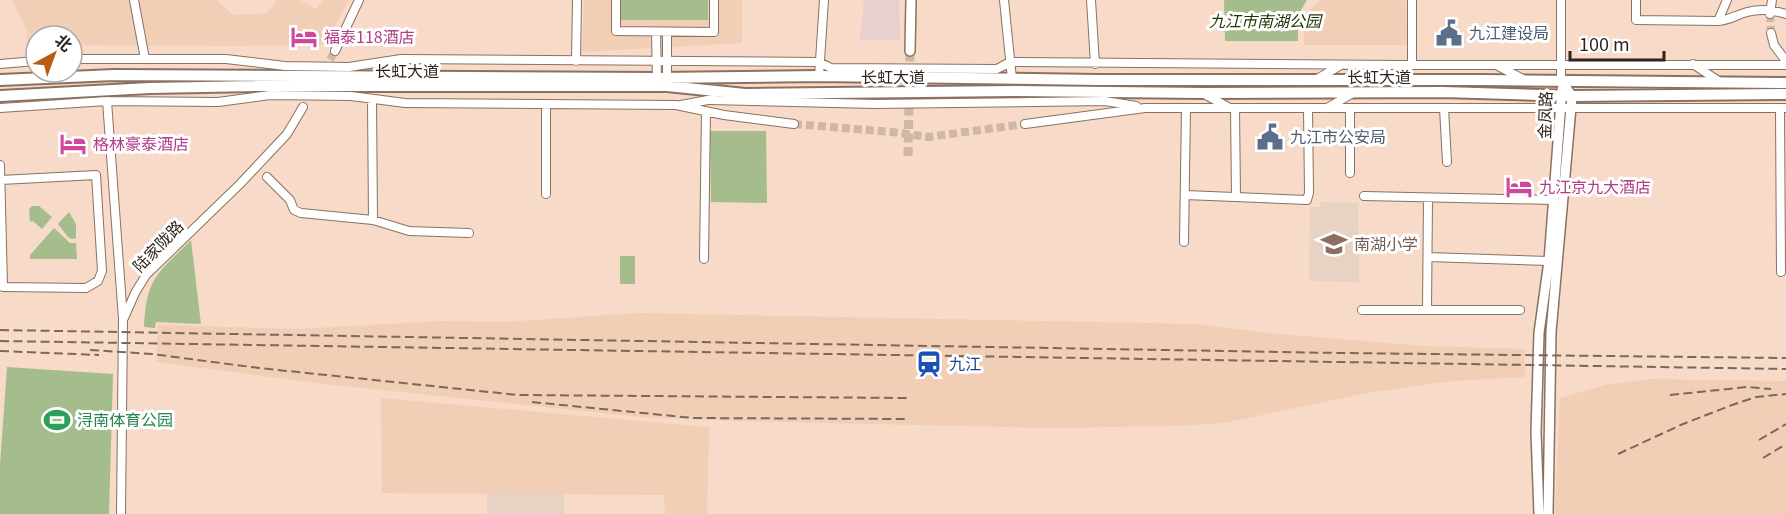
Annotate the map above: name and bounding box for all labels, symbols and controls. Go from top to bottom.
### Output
park label: 九江市南湖公园 [1209,8,1323,32]
public building icon: 九江建设局 [1434,18,1464,48]
place label: 九江建设局 [1469,20,1549,44]
hotel icon: 福泰118酒店 [289,22,319,52]
north arrow [24,24,84,84]
place label: 福泰118酒店 [324,24,415,48]
scale bar [1570,24,1664,62]
text: 北 [51,28,78,56]
text: 100 m [1579,30,1630,56]
street label: 长虹大道 [375,58,439,82]
street label: 长虹大道 [861,64,925,88]
street label: 长虹大道 [1347,64,1411,88]
street label: 金凤路 [1531,91,1557,139]
public building icon: 九江市公安局 [1255,122,1285,152]
place label: 九江市公安局 [1290,124,1386,148]
hotel icon: 格林豪泰酒店 [58,129,88,159]
place label: 格林豪泰酒店 [93,131,189,155]
hotel icon: 九江京九大酒店 [1504,172,1534,202]
place label: 九江京九大酒店 [1539,174,1651,198]
street label: 陆家陇路 [126,214,188,277]
school or university icon: 南湖小学 [1319,229,1349,259]
place label: 南湖小学 [1354,231,1418,255]
station icon: 九江 [914,349,944,379]
place label: 九江 [949,351,981,375]
sports icon: 浔南体育公园 [42,405,72,435]
place label: 浔南体育公园 [77,407,173,431]

